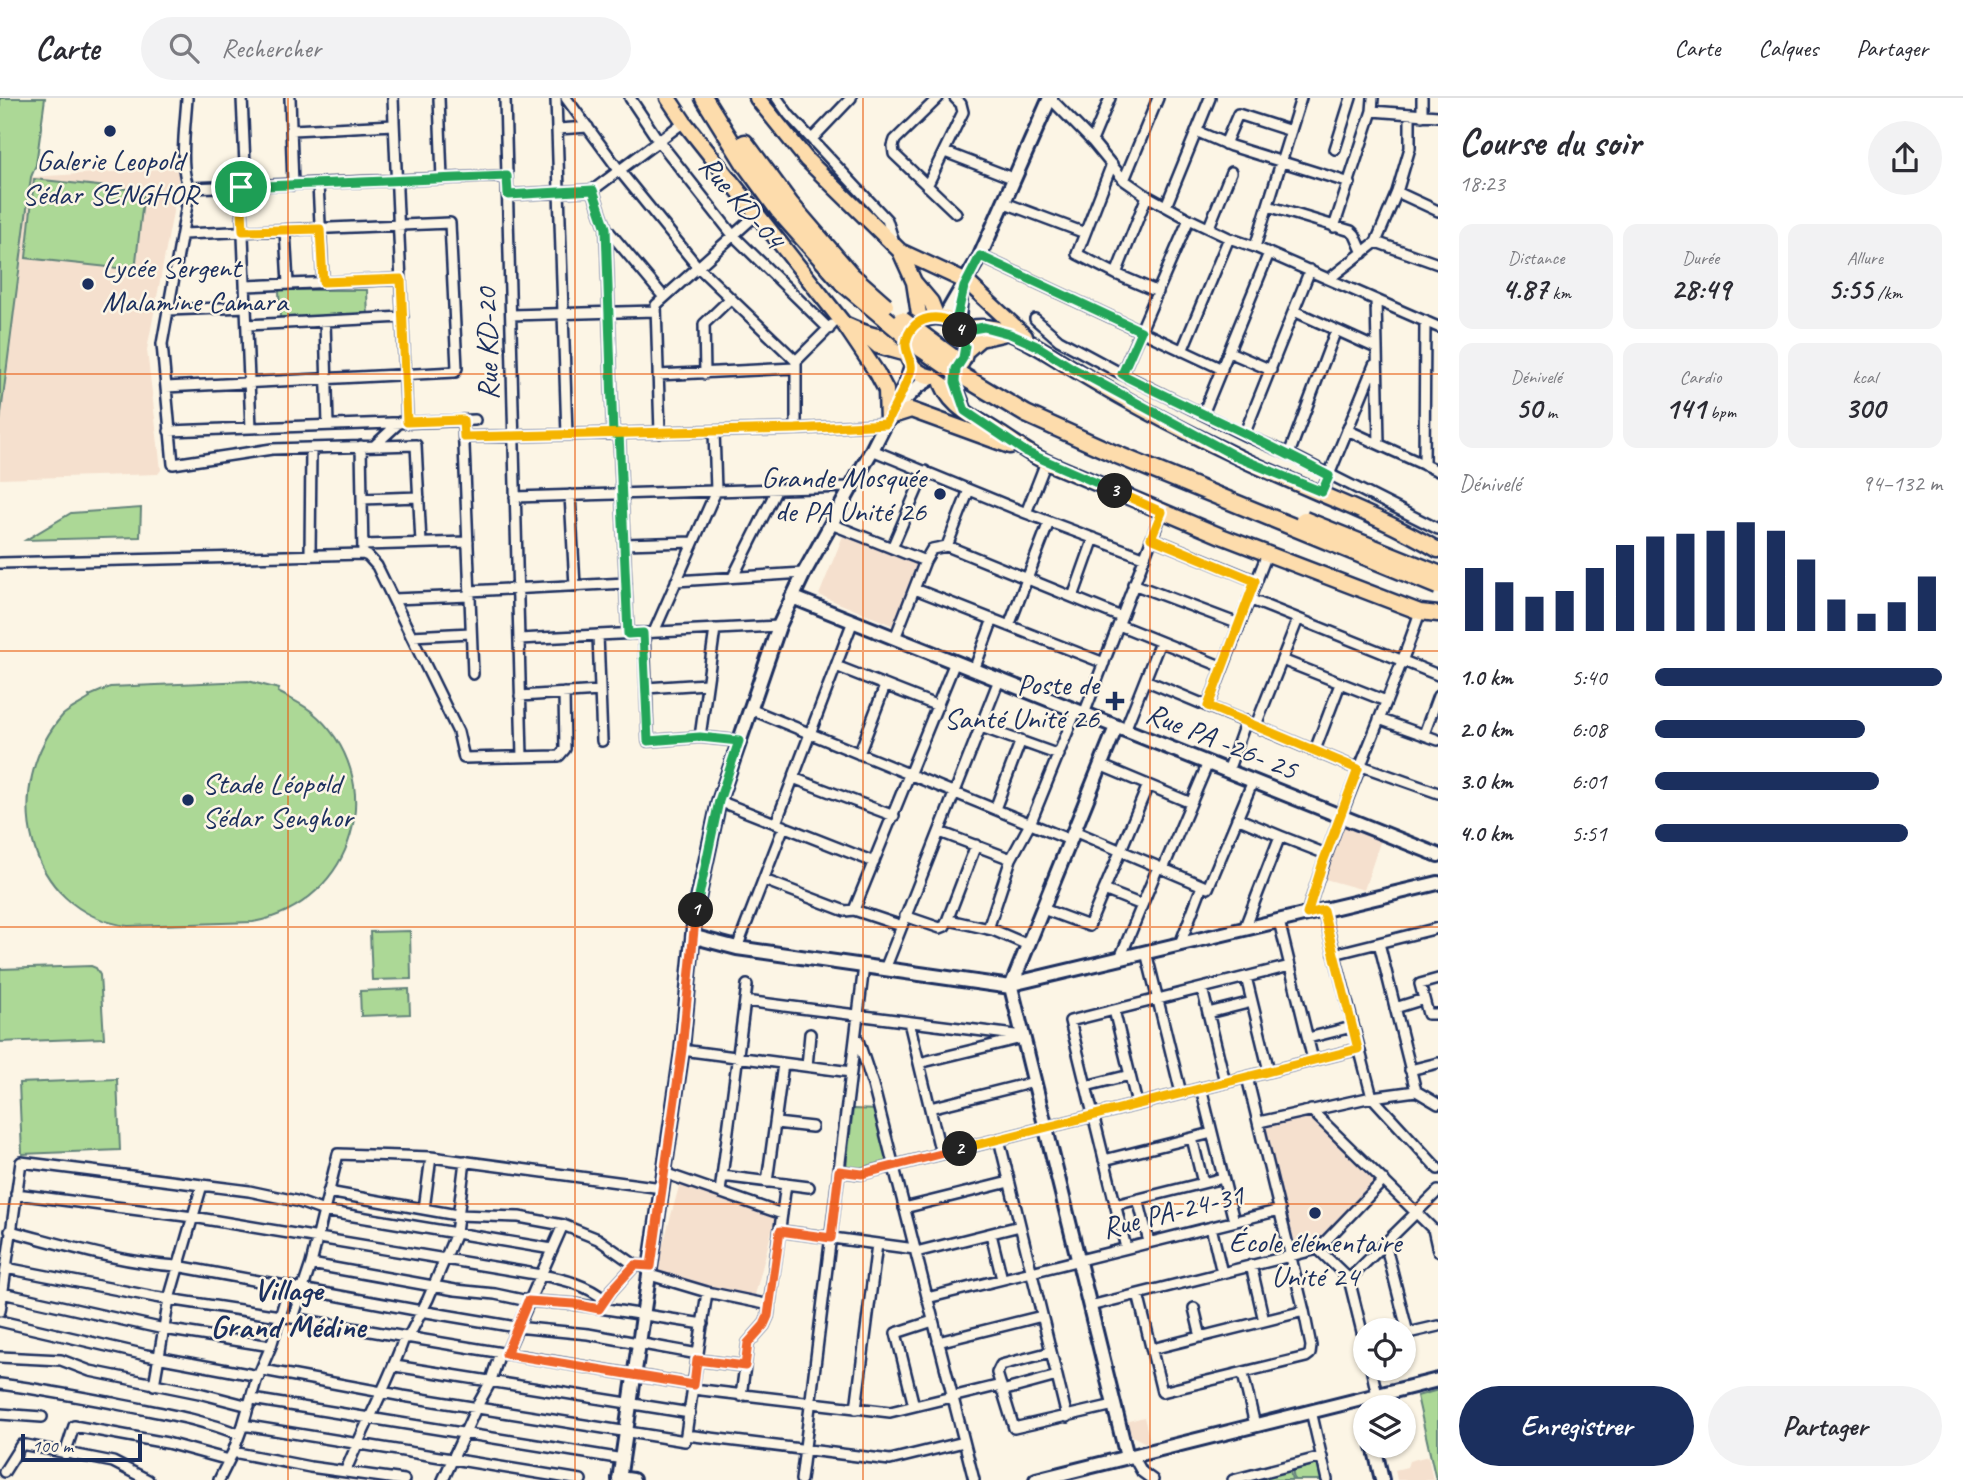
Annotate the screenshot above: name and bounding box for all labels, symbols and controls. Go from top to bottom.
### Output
search box [141,17,631,80]
text: Carte [35,27,99,69]
icon: search [165,29,203,67]
text: Rechercher [221,32,321,65]
text: Carte [1674,33,1720,63]
text: Calques [1758,33,1818,63]
text: Partager [1856,33,1928,63]
text: Course du soir [1459,119,1641,166]
button: share [1868,121,1942,195]
marker: Galerie Leopold Sédar SENGHOR [102,123,118,139]
place label: Galerie Leopold Sédar SENGHOR [22,141,201,213]
street label: Rue KD-04 [691,147,795,259]
pin [211,157,271,217]
icon: arrive [222,168,260,206]
text: 18:23 [1459,169,1505,198]
text: Distance [1508,246,1565,270]
text: Durée [1682,246,1719,270]
text: Allure [1847,246,1883,270]
place label: Lycée Sergent Malamine Camara [102,248,289,320]
text: 4.87 [1501,270,1548,308]
text: 28:49 [1671,270,1730,308]
text: 5:55 [1828,270,1873,308]
marker: Lycée Sergent Malamine Camara [80,276,96,292]
text: km [1548,281,1571,305]
text: /km [1873,281,1902,305]
street label: Rue KD-20 [467,285,507,400]
pin: 4 [942,313,978,348]
text: 4 [955,317,964,341]
text: Dénivelé [1511,365,1562,389]
text: Cardio [1680,365,1721,389]
text: kcal [1852,365,1877,389]
text: 50 [1515,389,1542,427]
text: 141 [1665,389,1705,427]
text: 300 [1845,389,1885,427]
text: m [1542,400,1557,424]
text: bpm [1705,400,1736,424]
place label: Grande Mosquée de PA Unité 26 [761,458,928,530]
text: Dénivelé [1459,469,1521,498]
text: 94–132 m [1862,469,1942,498]
pin: 3 [1098,474,1132,508]
text: 3 [1110,478,1119,502]
marker: Grande Mosquée de PA Unité 26 [932,486,948,502]
text: 1.0 km [1459,663,1513,692]
text: 5:40 [1571,663,1607,692]
place label: Poste de Santé Unité 26 [944,665,1101,737]
marker: Poste de Santé Unité 26 [1105,691,1125,711]
street label: Rue PA -26- 25 [1141,694,1304,789]
text: 2.0 km [1459,715,1513,744]
text: 6:08 [1571,715,1607,744]
place label: Stade Léopold Sédar Senghor [202,764,355,836]
text: 3.0 km [1459,767,1513,796]
text: 6:01 [1571,767,1607,796]
marker: Stade Léopold Sédar Senghor [180,792,196,808]
text: 4.0 km [1459,819,1513,848]
text: 5:51 [1571,819,1607,848]
pin: 1 [678,892,714,928]
text: 1 [691,897,700,921]
pin: 2 [942,1132,978,1166]
text: 2 [955,1136,964,1160]
street label: Rue PA-24-31 [1098,1175,1249,1247]
marker: École élémentaire Unité 24 [1307,1205,1323,1221]
place label: École élémentaire Unité 24 [1229,1223,1403,1295]
district label: Village Grand Médine [211,1269,368,1347]
map controls [1353,1318,1416,1458]
button: locate [1353,1318,1416,1381]
button: Enregistrer [1459,1386,1694,1466]
button: Partager [1708,1386,1942,1466]
button: layers [1353,1395,1416,1458]
scale bar [21,1431,142,1463]
text: 100 m [32,1434,73,1458]

